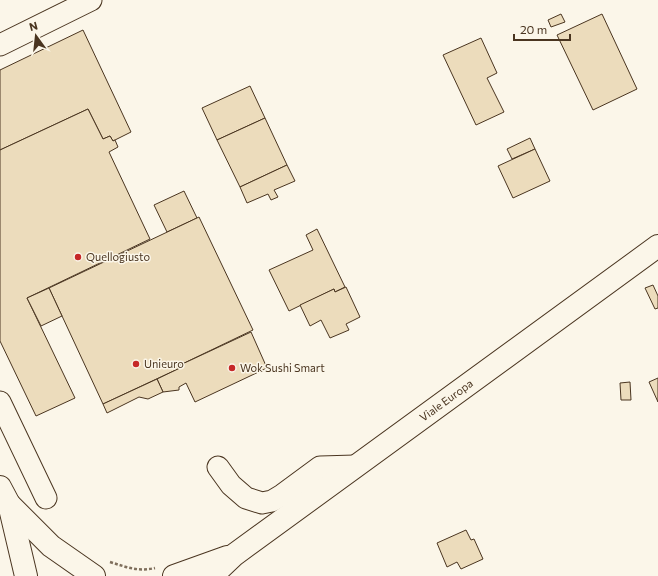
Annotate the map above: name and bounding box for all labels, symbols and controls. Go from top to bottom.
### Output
north arrow [16,16,56,56]
scale bar [514,16,570,42]
text: N [28,19,39,33]
text: 20 m [520,22,547,36]
place label: Quellogiusto [86,250,150,263]
marker: Quellogiusto [73,252,83,262]
place label: Unieuro [144,357,184,370]
marker: Unieuro [131,359,141,369]
place label: Wok Sushi Smart [240,361,325,374]
marker: Wok Sushi Smart [227,363,237,373]
street label: Viale Europa [417,376,475,424]

